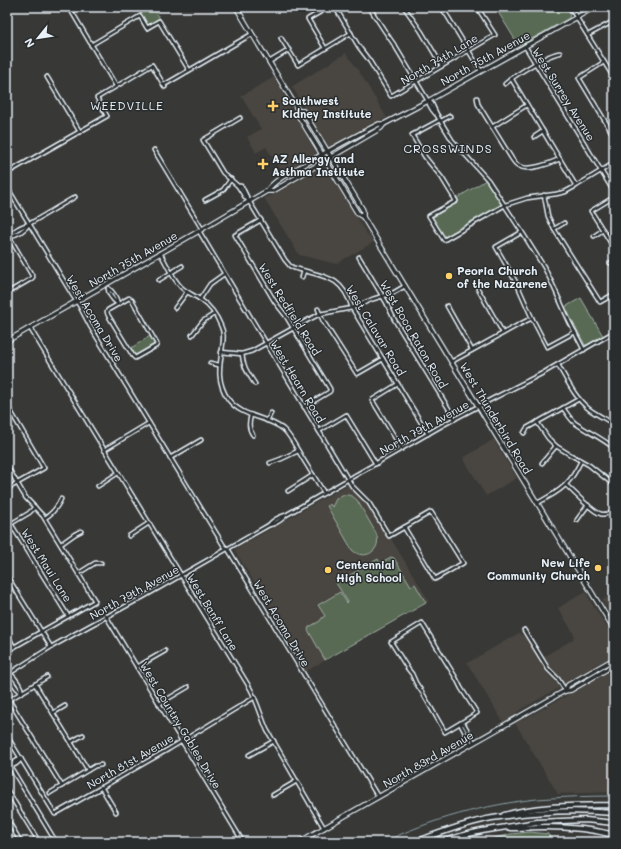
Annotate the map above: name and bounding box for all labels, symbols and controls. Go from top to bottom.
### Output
north arrow [18,18,58,58]
street label: North 75th Avenue [438,27,532,89]
street label: North 74th Lane [398,30,480,88]
text: N [20,36,37,51]
street label: West Surrey Avenue [529,44,599,144]
place label: Southwest Kidney Institute [282,93,372,121]
district label: WEEDVILLE [90,97,164,113]
marker: Southwest Kidney Institute [267,100,279,112]
district label: CROSSWINDS [404,140,492,156]
place label: AZ Allergy and Asthma Institute [272,151,365,179]
marker: AZ Allergy and Asthma Institute [257,158,269,170]
street label: North 75th Avenue [86,227,180,290]
street label: West Redfield Road [256,260,324,358]
place label: Peoria Church of the Nazarene [457,263,548,291]
marker: Peoria Church of the Nazarene [444,271,454,281]
street label: West Acoma Drive [63,272,127,364]
street label: West Boca Raton Road [377,277,451,391]
street label: West Calavar Road [343,282,409,378]
street label: West Hearn Road [267,337,329,425]
street label: West Thunderbird Road [457,359,535,477]
street label: North 79th Avenue [377,396,472,458]
street label: West Maui Lane [18,525,76,605]
place label: New Life Community Church [487,555,590,583]
place label: Centennial High School [336,557,402,585]
street label: North 79th Avenue [87,561,182,623]
marker: New Life Community Church [593,563,603,573]
marker: Centennial High School [323,565,333,575]
street label: West Banff Lane [184,571,242,654]
street label: West Acoma Drive [250,577,314,669]
street label: West Country Gables Drive [137,659,225,792]
street label: North 83rd Avenue [380,727,476,791]
street label: North 81st Avenue [84,730,176,792]

